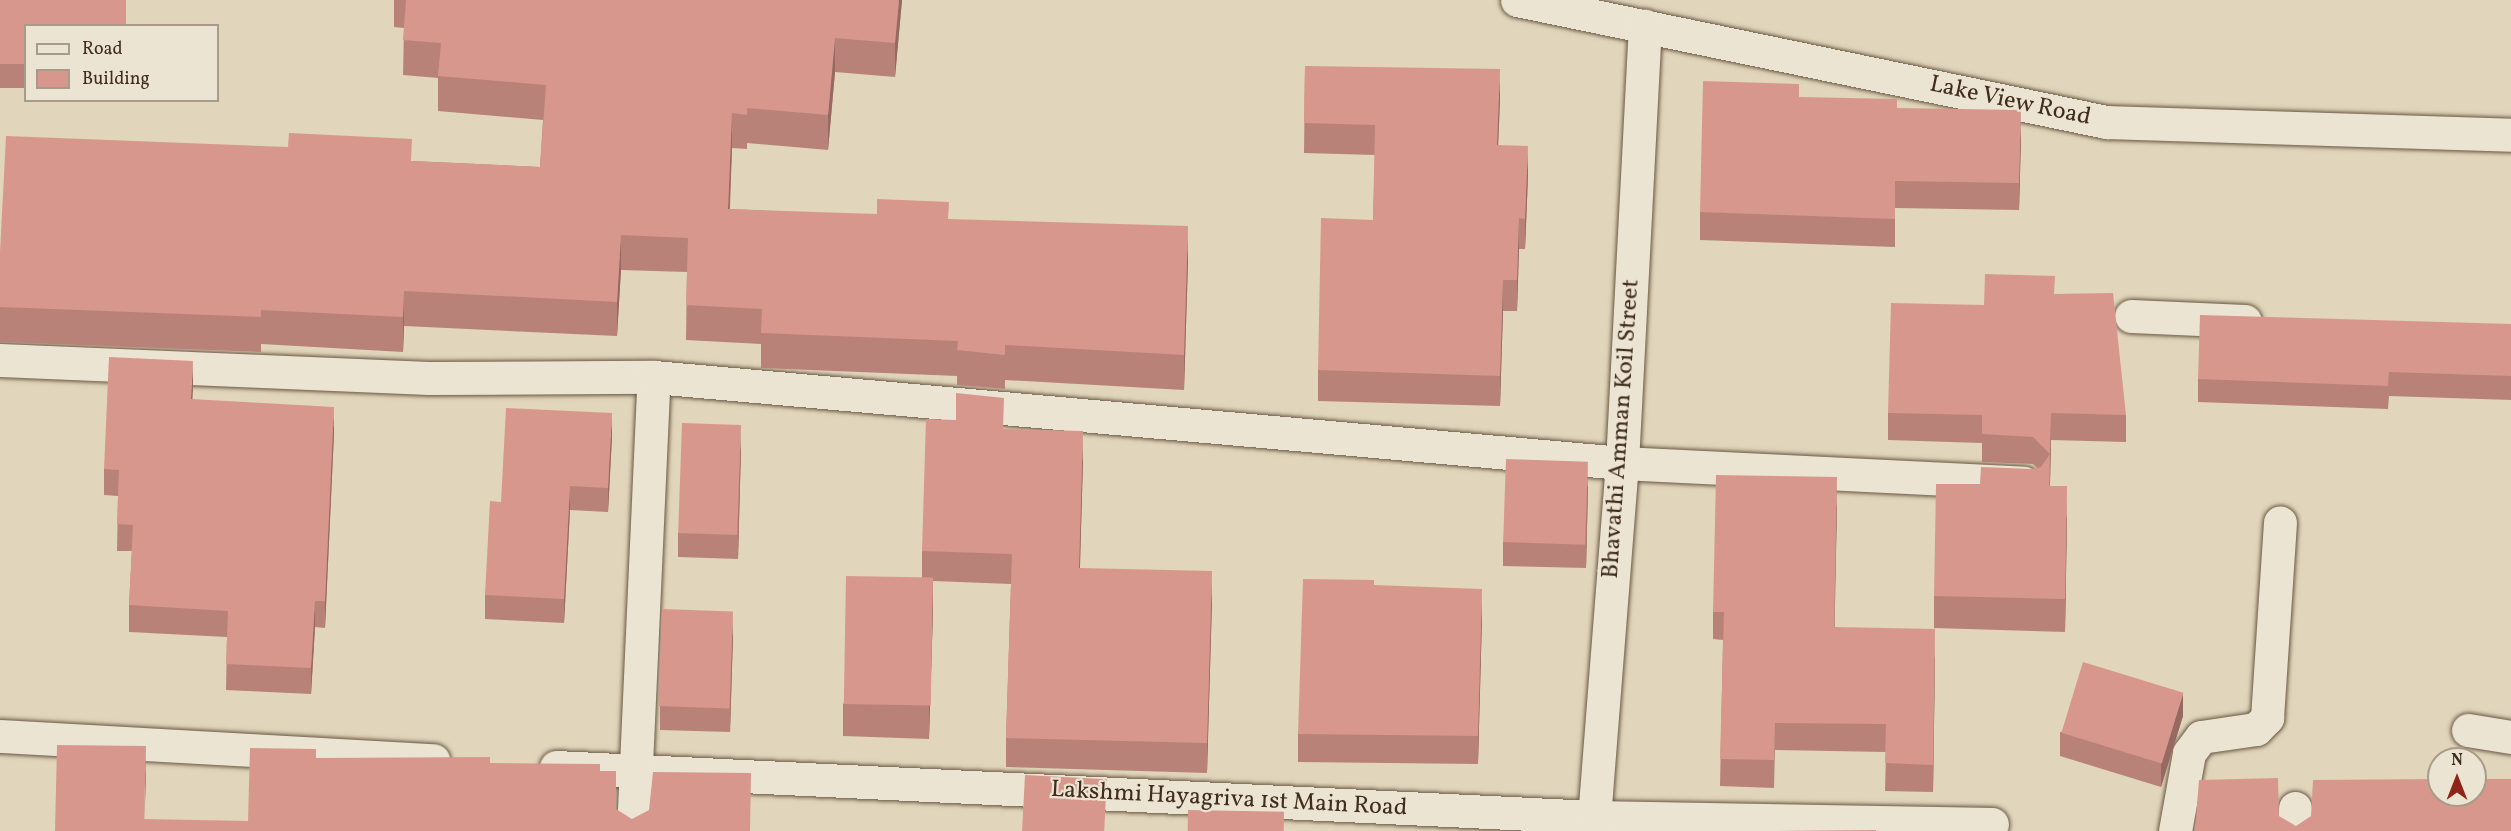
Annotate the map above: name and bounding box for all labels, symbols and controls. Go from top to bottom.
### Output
legend [24,24,219,102]
text: Road [82,37,123,62]
text: Building [82,67,150,92]
street label: Lake View Road [1926,71,2094,133]
street label: Bhavathi Amman Koil Street [1597,278,1647,580]
north arrow [2427,747,2487,807]
text: N [2451,750,2463,772]
street label: Lakshmi Hayagriva 1st Main Road [1050,776,1408,824]

